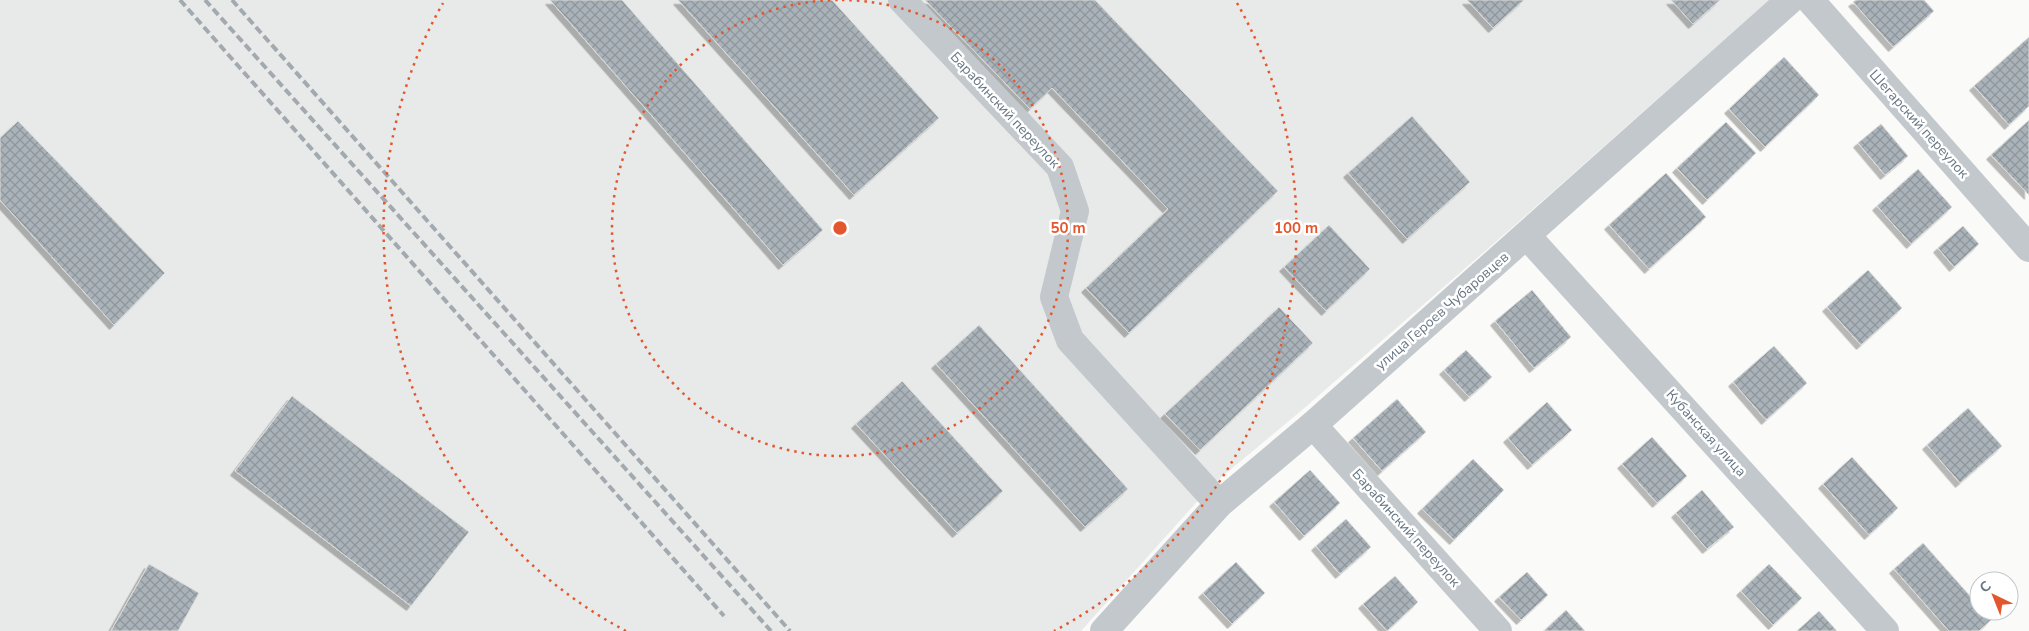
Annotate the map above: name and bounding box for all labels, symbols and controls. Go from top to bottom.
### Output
street label: Барабинский переулок [946,48,1064,173]
street label: Шегарский переулок [1865,66,1973,183]
text: 50 m [1050,218,1086,238]
text: 100 m [1274,218,1318,238]
centre of rings [831,219,849,237]
street label: улица Героев Чубаровцев [1371,248,1513,374]
street label: Кубанская улица [1662,385,1750,481]
street label: Барабинский переулок [1348,465,1465,592]
north arrow [1969,571,2019,621]
text: С [1976,576,1996,597]

